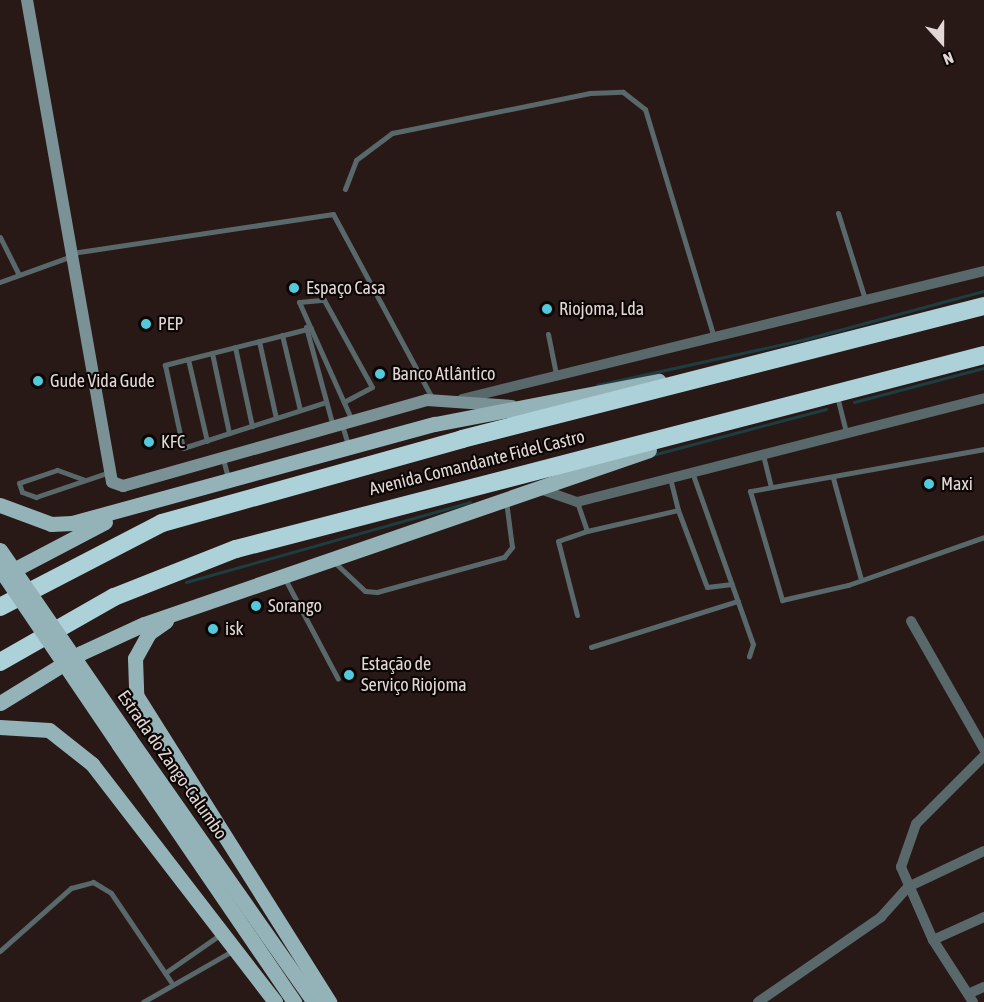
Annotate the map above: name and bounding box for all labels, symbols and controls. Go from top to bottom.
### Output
north arrow [912,12,972,72]
text: N [941,49,956,69]
place label: Espaço Casa [306,277,386,299]
marker: Espaço Casa [287,281,301,295]
place label: Riojoma, Lda [559,298,644,320]
marker: Riojoma, Lda [540,302,554,316]
place label: PEP [158,313,183,335]
marker: PEP [139,317,153,331]
place label: Banco Atlântico [392,363,496,385]
marker: Banco Atlântico [373,367,387,381]
place label: Gude Vida Gude [50,370,155,392]
marker: Gude Vida Gude [31,374,45,388]
street label: Avenida Comandante Fidel Castro [367,426,587,500]
place label: KFC [161,431,185,453]
marker: KFC [142,435,156,449]
place label: Maxi [941,473,973,495]
marker: Maxi [922,477,936,491]
place label: Sorango [268,595,322,617]
marker: Sorango [249,599,263,613]
place label: isk [225,618,243,640]
marker: isk [206,622,220,636]
place label: Estação de Serviço Riojoma [361,654,467,696]
marker: Estação de Serviço Riojoma [342,668,356,682]
street label: Estrada do Zango-Calumbo [112,686,232,844]

